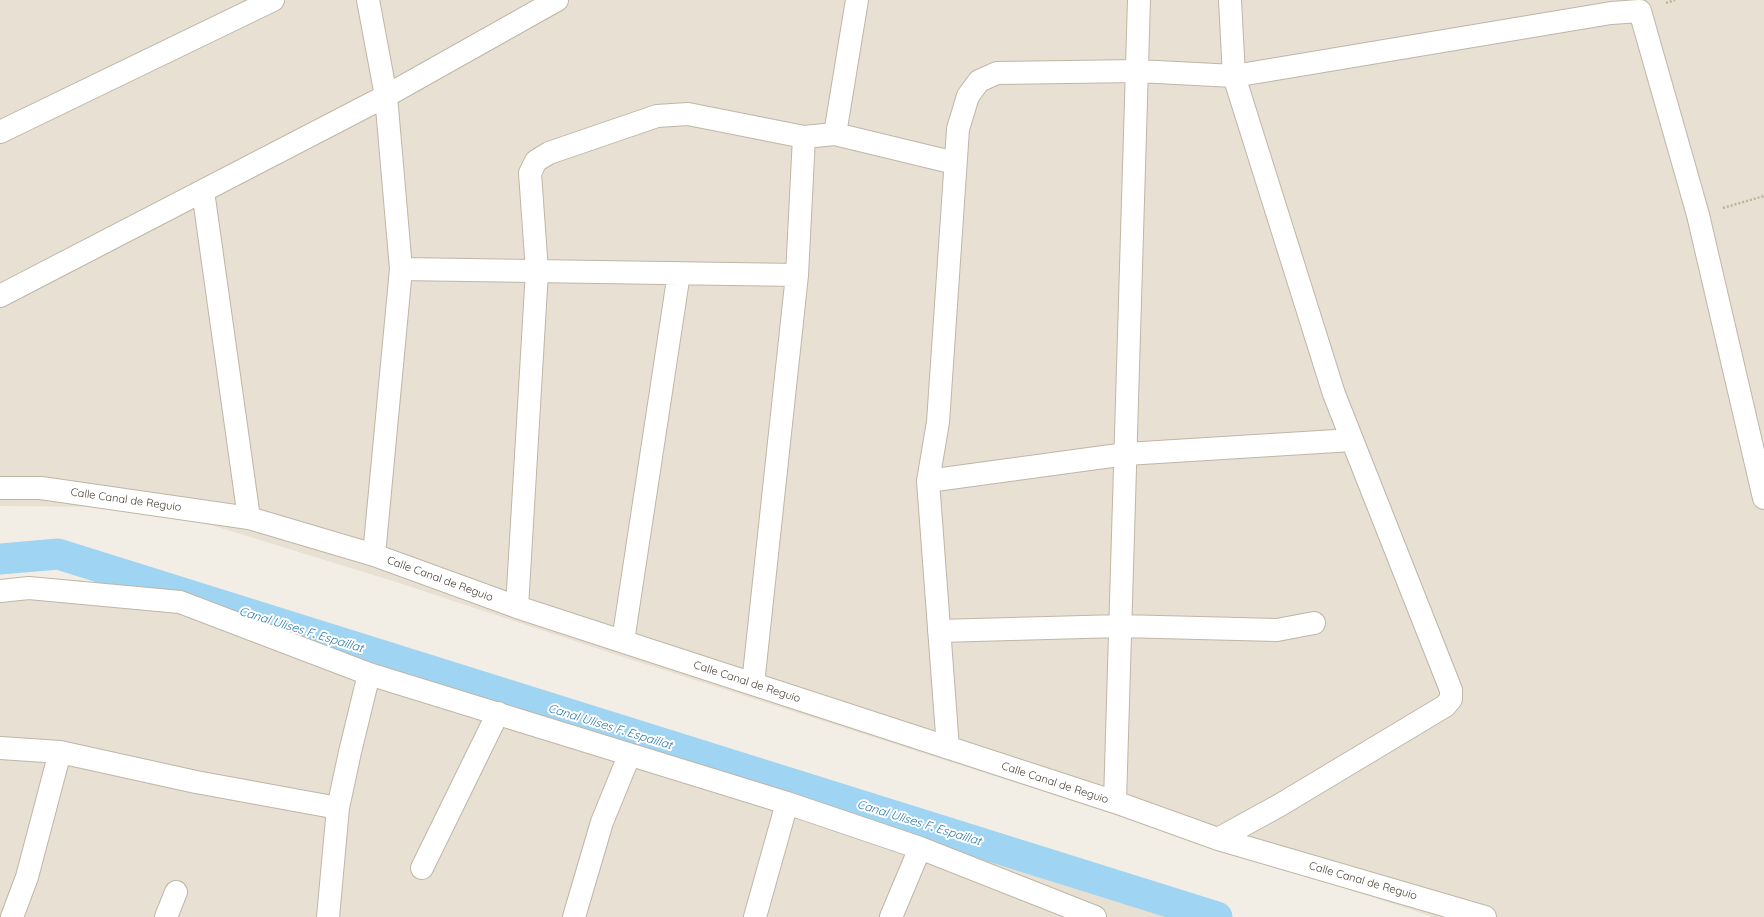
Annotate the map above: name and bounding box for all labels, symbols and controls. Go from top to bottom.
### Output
street label: Calle Canal de Reguio [70,486,182,514]
street label: Calle Canal de Reguio [385,554,495,604]
water label: Canal Ulises F. Espaillat [237,604,365,656]
street label: Calle Canal de Reguio [692,658,802,706]
water label: Canal Ulises F. Espaillat [546,701,674,753]
street label: Calle Canal de Reguio [1000,759,1110,807]
water label: Canal Ulises F. Espaillat [855,797,983,849]
street label: Calle Canal de Reguio [1307,859,1419,903]

